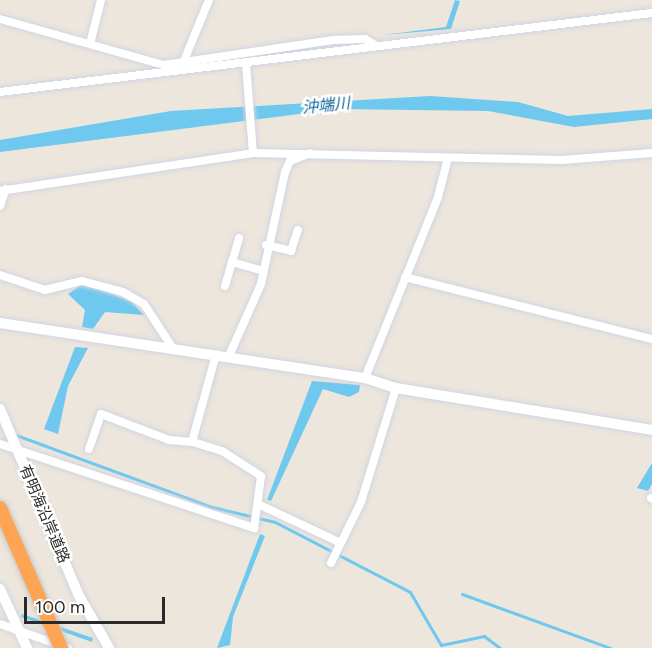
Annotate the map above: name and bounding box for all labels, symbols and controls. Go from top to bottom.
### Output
water label: 沖端川 [301,94,351,118]
street label: 有明海沿岸道路 [15,462,73,566]
scale bar [27,585,168,623]
text: 100 m [35,596,85,618]

